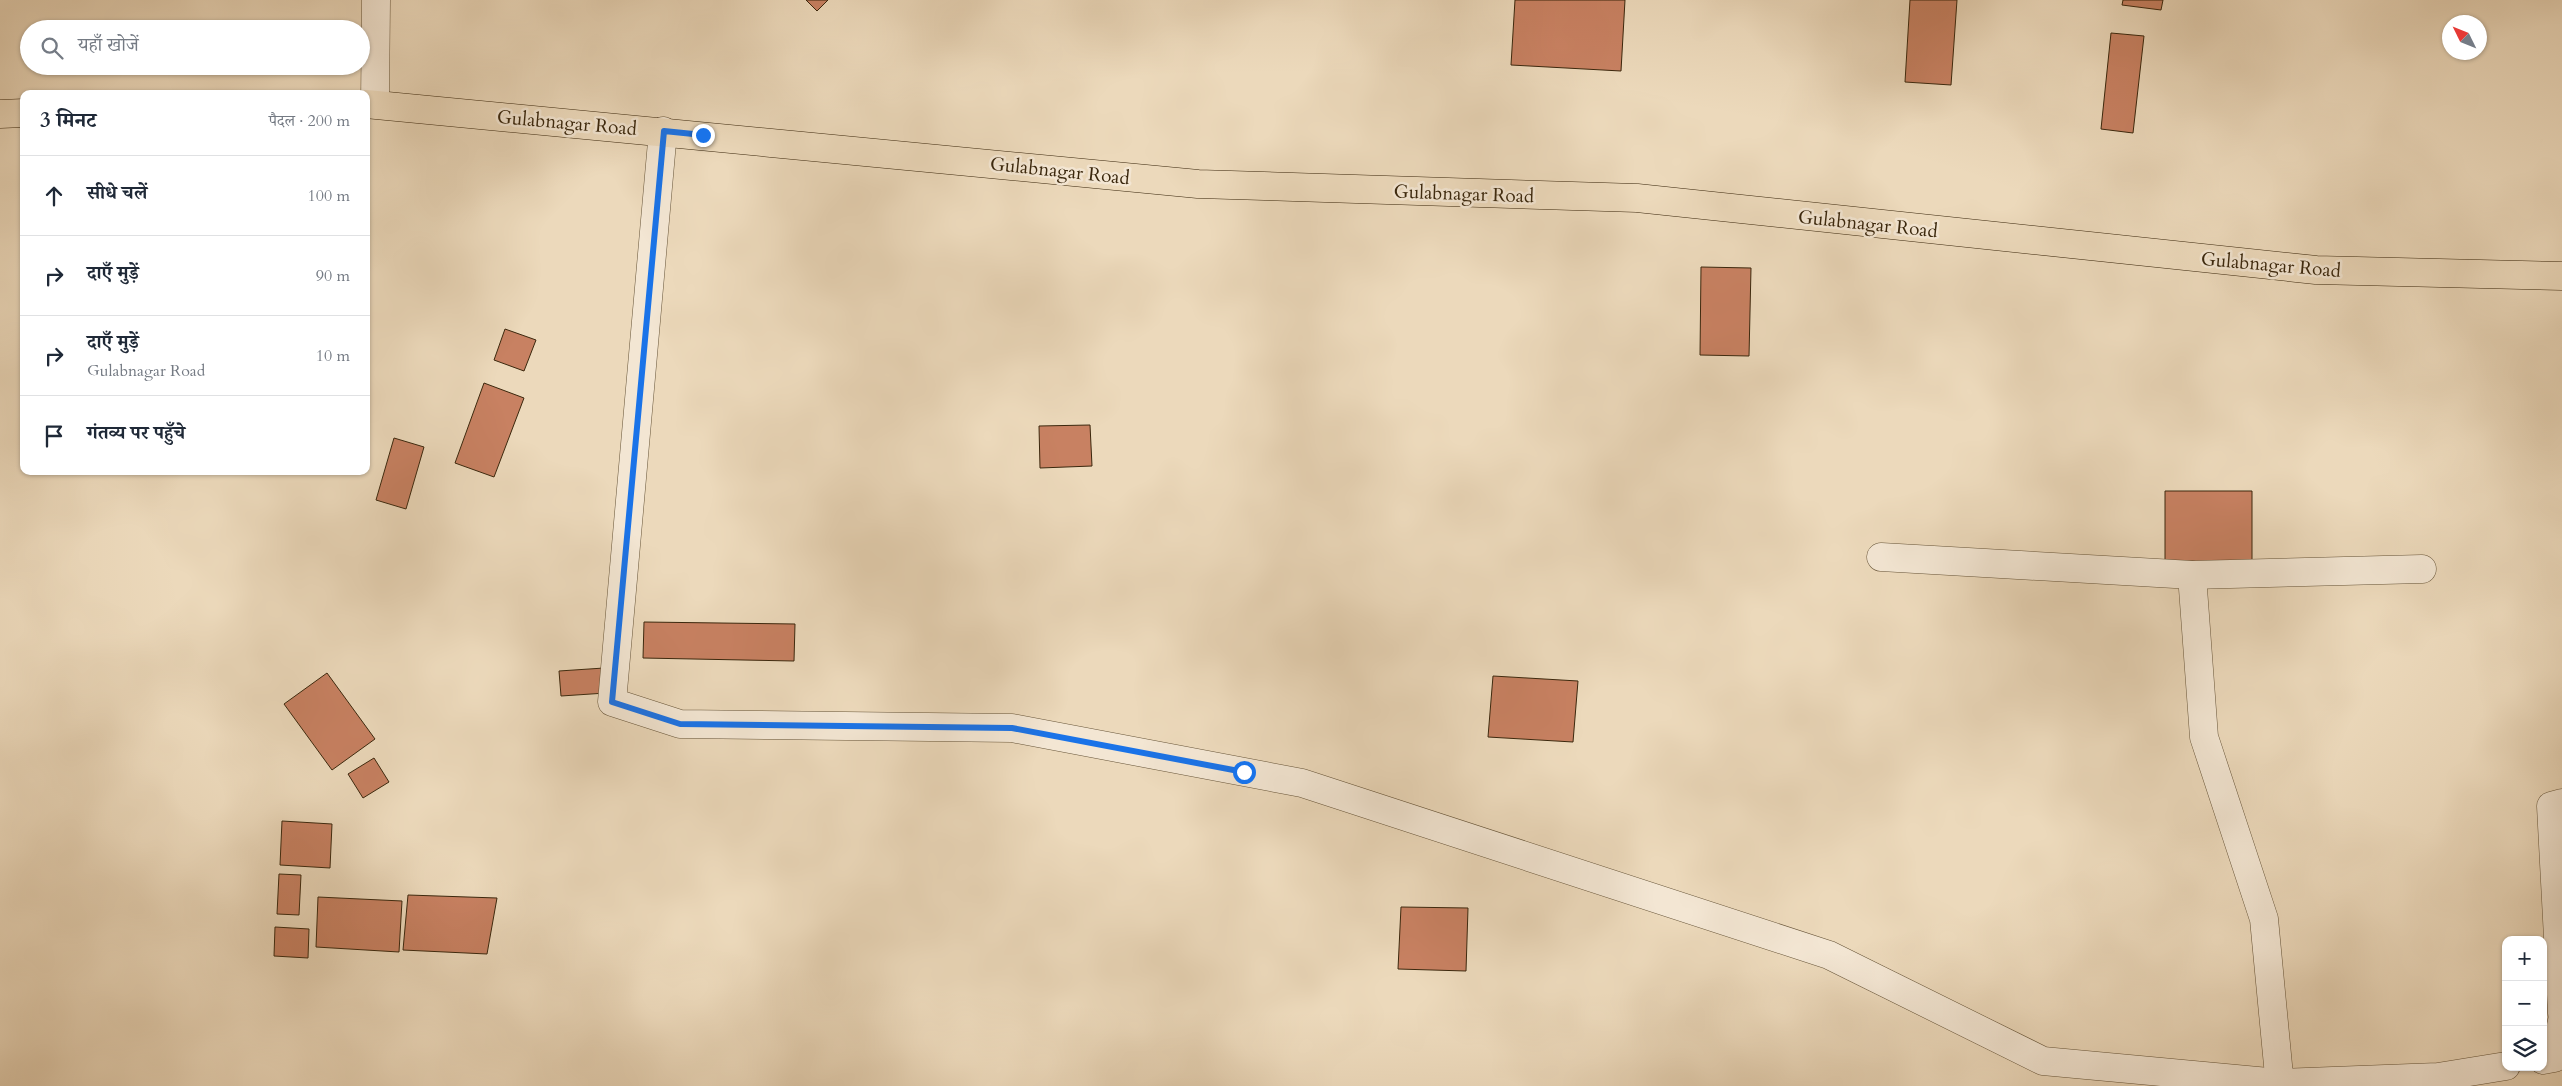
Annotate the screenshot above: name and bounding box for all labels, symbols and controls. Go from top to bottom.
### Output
north arrow [2442,15,2487,60]
search box [20,20,370,75]
text: यहाँ खोजें [78,32,139,58]
icon: search [38,34,66,62]
street label: Gulabnagar Road [496,104,638,142]
text: 3 मिनट [40,106,96,135]
text: पैदल · 200 m [269,110,350,132]
route end [692,124,715,147]
street label: Gulabnagar Road [989,151,1131,191]
street label: Gulabnagar Road [1393,179,1535,209]
text: सीधे चलें [87,180,147,206]
icon: ahead [40,182,68,210]
text: 100 m [308,185,350,207]
street label: Gulabnagar Road [1797,204,1939,244]
street label: Gulabnagar Road [2200,246,2342,284]
text: दाएँ मुड़ें [87,260,139,286]
icon: right [40,262,68,290]
text: 90 m [316,265,350,287]
text: दाएँ मुड़ें [87,329,139,355]
icon: right [40,342,68,370]
text: 10 m [316,345,350,367]
text: Gulabnagar Road [87,360,205,382]
text: गंतव्य पर पहुँचे [87,420,185,446]
icon: arrive [40,422,68,450]
route start [1233,761,1256,784]
map controls [2502,936,2547,1071]
button: + [2502,936,2547,981]
button: − [2502,981,2547,1026]
button: layers [2502,1026,2547,1071]

